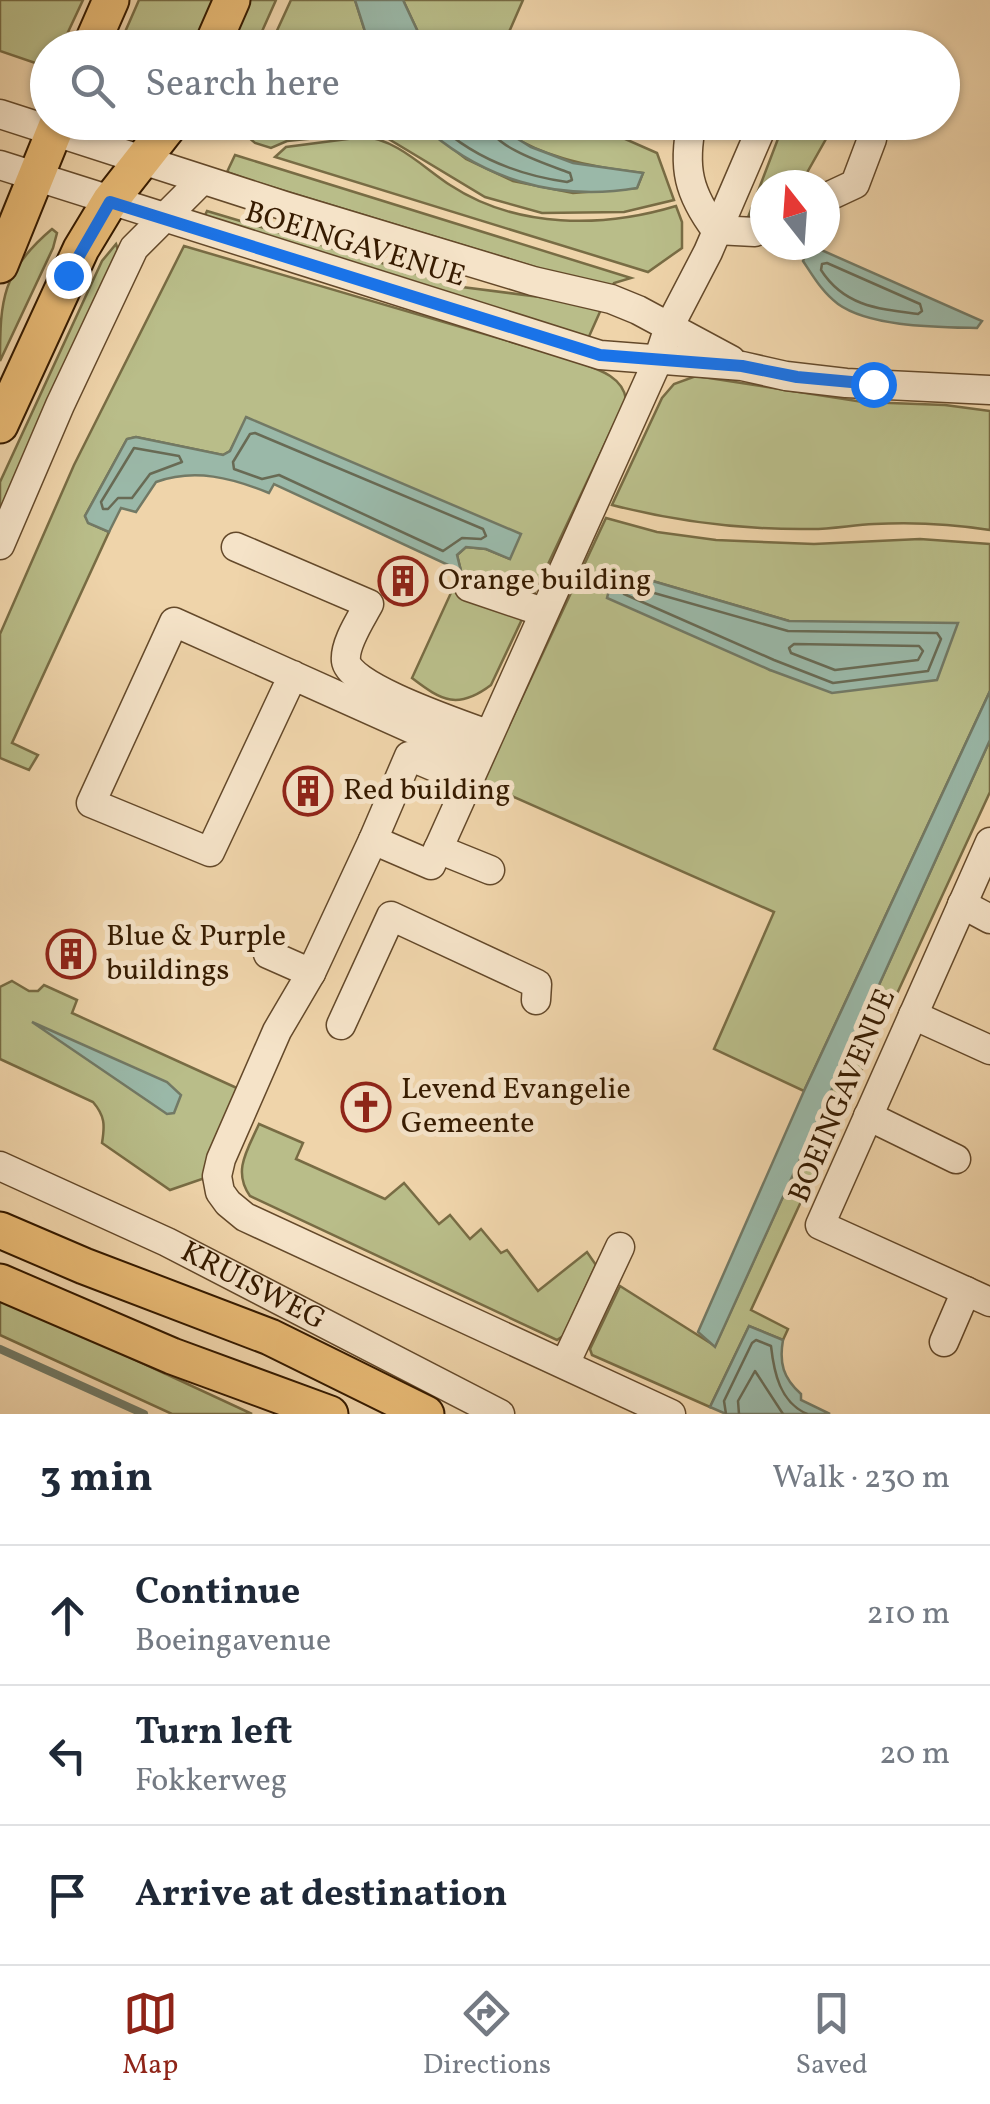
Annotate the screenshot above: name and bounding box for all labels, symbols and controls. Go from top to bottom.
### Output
search box [30,30,960,140]
icon: search [65,58,120,113]
text: Search here [145,59,340,112]
north arrow [750,170,840,260]
street label: BOEINGAVENUE [240,192,470,298]
route end [46,253,92,299]
route start [851,362,897,408]
building icon: Orange building [377,555,429,607]
place label: Orange building [438,560,651,602]
building icon: Red building [282,765,334,817]
place label: Red building [343,770,511,812]
place label: Blue & Purple buildings [106,916,286,992]
building icon: Blue & Purple buildings [45,928,97,980]
street label: BOEINGAVENUE [779,983,907,1209]
place label: Levend Evangelie Gemeente [401,1069,631,1145]
church icon: Levend Evangelie Gemeente [340,1081,392,1133]
street label: KRUISWEG [173,1231,332,1341]
text: 3 min [40,1450,153,1509]
text: Walk · 230 m [772,1457,950,1501]
text: Continue [135,1567,300,1620]
icon: ahead [40,1588,95,1643]
text: 210 m [866,1593,950,1637]
text: Boeingavenue [135,1620,331,1664]
text: Turn left [135,1707,292,1760]
icon: left [40,1728,95,1783]
text: 20 m [879,1733,950,1777]
text: Fokkerweg [135,1760,287,1804]
icon: arrive [40,1868,95,1923]
text: Arrive at destination [135,1869,508,1922]
tab: Map [122,1986,178,2085]
tab: Directions [423,1986,551,2085]
tab: Saved [796,1986,868,2085]

